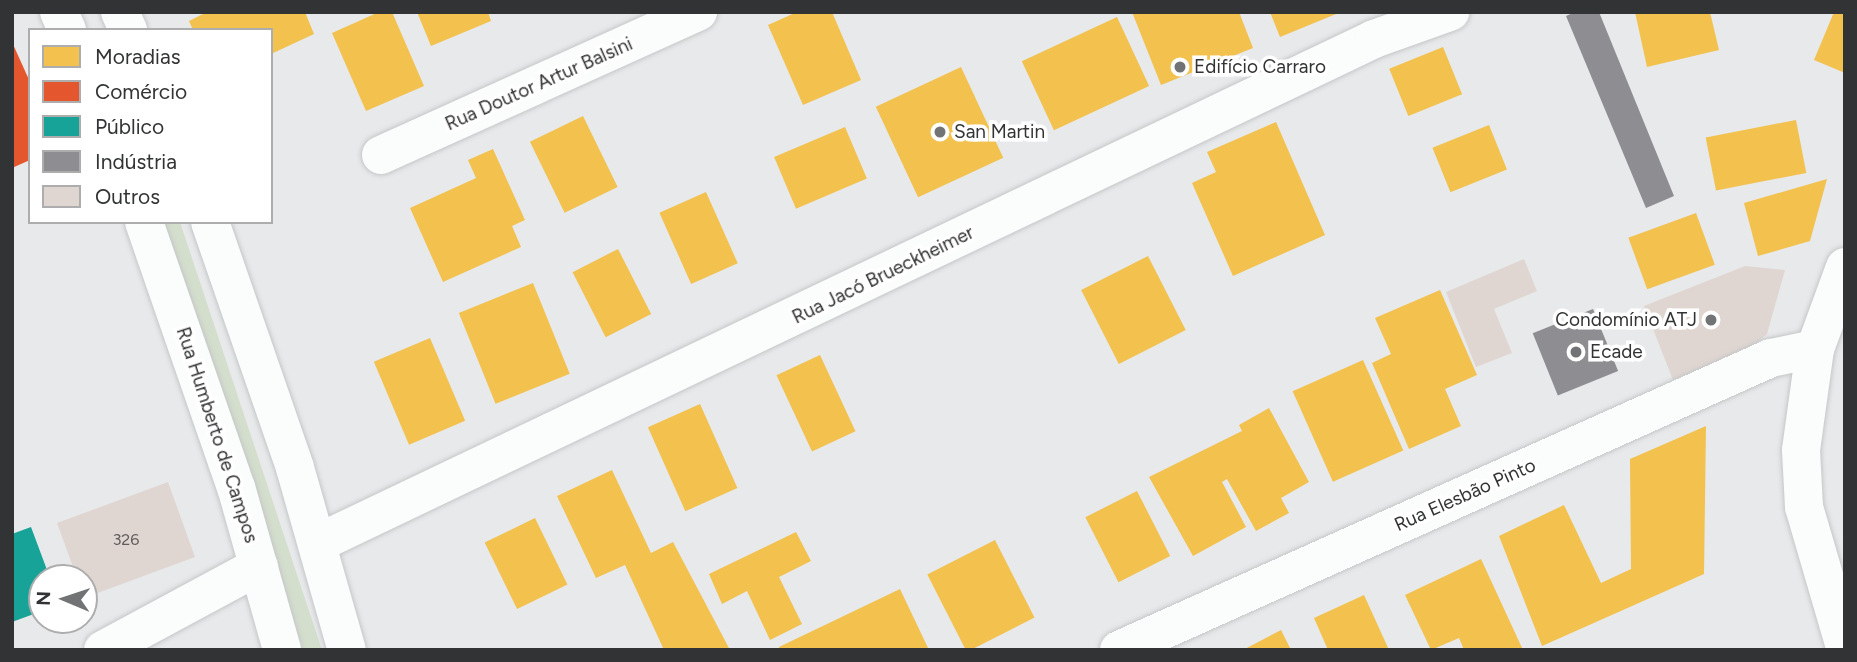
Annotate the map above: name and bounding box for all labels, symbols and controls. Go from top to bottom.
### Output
legend [28,28,273,224]
street label: Rua Doutor Artur Balsini [442,32,636,136]
text: Moradias [95,44,180,69]
place label: Edifício Carraro [1194,56,1326,78]
marker: Edifício Carraro [1172,59,1188,75]
text: Comércio [95,79,187,104]
text: Público [95,114,164,139]
place label: San Martin [954,121,1045,143]
marker: San Martin [932,124,948,140]
text: Indústria [95,149,177,174]
text: Outros [95,184,160,209]
street label: Rua Jacó Brueckheimer [788,221,978,329]
place label: Condomínio ATJ [1555,309,1697,331]
marker: Condomínio ATJ [1703,312,1719,328]
street label: Rua Humberto de Campos [171,324,263,546]
place label: Ecade [1590,341,1643,363]
marker: Ecade [1568,344,1584,360]
street label: Rua Elesbão Pinto [1391,454,1539,536]
house number: 326 [113,530,139,550]
north arrow [28,564,98,634]
text: N [32,591,55,606]

